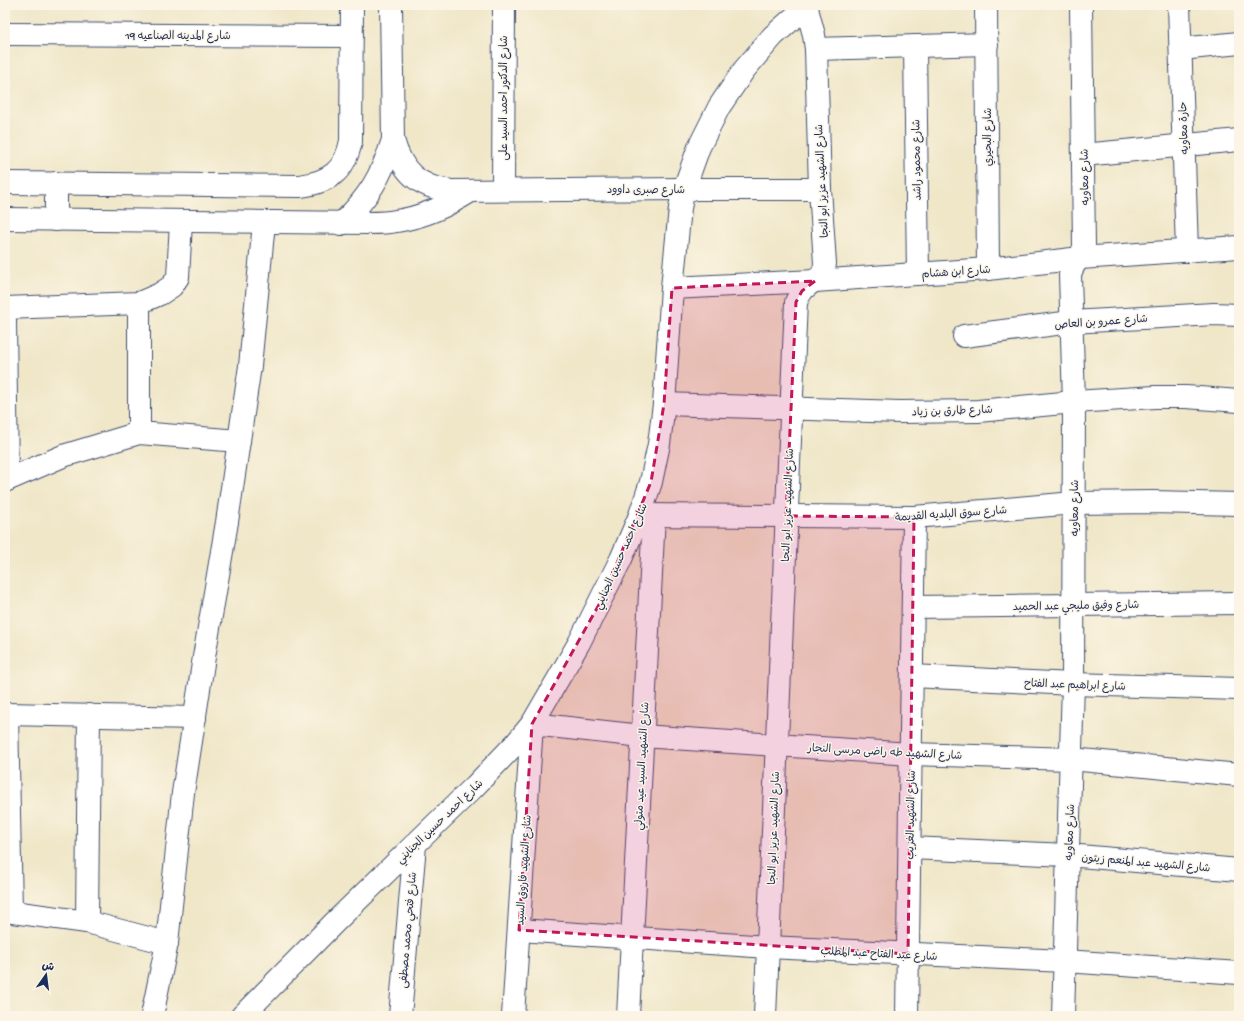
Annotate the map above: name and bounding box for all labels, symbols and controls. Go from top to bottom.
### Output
street label: شارع المدينه الصناعيه 19 [124,30,231,44]
street label: شارع الدكتور احمد السيد على [498,36,512,161]
street label: حارة معاويه [1177,101,1192,155]
street label: شارع البحيري [982,108,996,166]
street label: شارع محمود راشد [910,119,926,201]
street label: شارع الشهيد عزيز ابو النجا [813,124,833,238]
street label: شارع معاويه [1079,149,1093,205]
street label: شارع صبرى داوود [607,184,685,198]
street label: شارع ابن هشام [921,264,991,282]
street label: شارع عمرو بن العاص [1054,313,1148,333]
street label: شارع طارق بن زياد [911,404,993,420]
street label: شارع الشهيد عزيز ابو النجا [780,448,798,562]
street label: شارع معاويه [1069,480,1083,536]
street label: شارع احمد حسين الجنايني [592,501,654,613]
street label: شارع سوق البلديه القديمة [895,504,1008,526]
street label: شارع وفيق مليجي عبد الحميد [1013,599,1139,617]
street label: شارع ابراهيم عبد الفتاح [1024,677,1126,695]
street label: شارع الشهيد السيد عيد متولي [633,702,655,831]
street label: شارع الشهيد طه راضى مرسى النجار [806,742,963,764]
street label: شارع الشهيد الغريب [904,770,920,860]
street label: شارع الشهيد عزيز ابو النجا [766,771,784,885]
street label: شارع احمد حسين الجنايني [394,777,488,869]
street label: شارع معاويه [1063,804,1079,861]
street label: شارع الشهيد فاروق السيد [514,814,536,926]
street label: شارع الشهيد عبد المنعم زيتون [1081,851,1211,877]
street label: شارع فتحي محمد مصطفى [397,872,423,989]
street label: شارع عبد الفتاح عبد المطلب [820,945,938,965]
north arrow [26,955,66,995]
text: ش [41,960,55,975]

